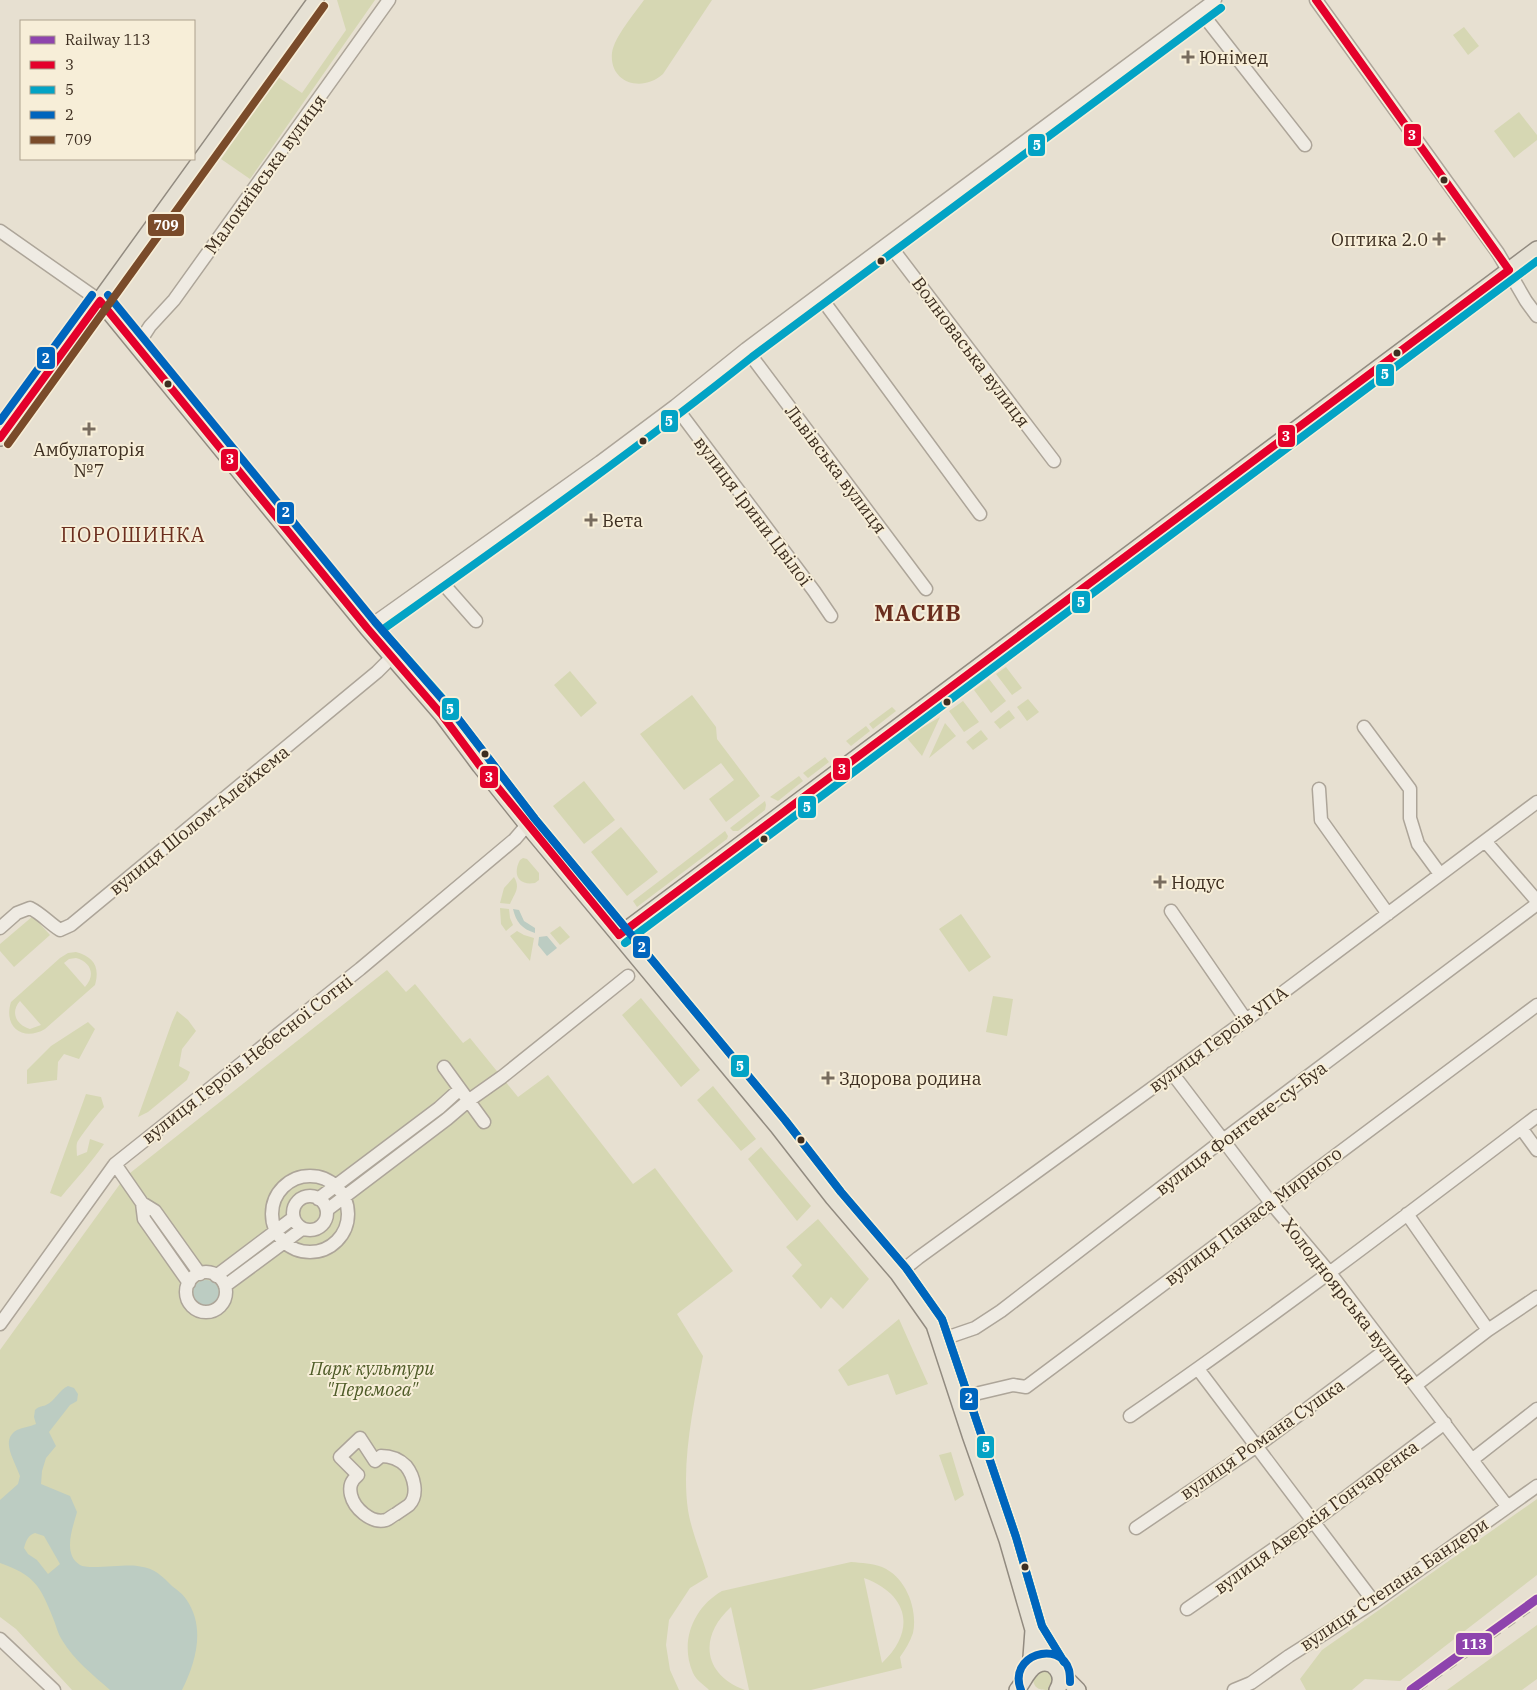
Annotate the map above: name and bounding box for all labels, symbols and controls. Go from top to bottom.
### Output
legend [20,20,195,160]
text: Railway 113 [65,30,151,49]
place label: Юнімед [1199,46,1268,69]
marker: Юнімед [1181,50,1195,64]
text: 3 [65,55,74,74]
text: 5 [65,80,74,99]
street label: Малокиївська вулиця [199,89,331,259]
text: 2 [65,105,74,124]
line badge: 3 [1403,123,1422,147]
text: 3 [1408,126,1416,144]
text: 709 [65,130,92,149]
line badge: 5 [1027,133,1046,157]
text: 5 [1033,136,1041,154]
unlabelled marker [1439,175,1449,185]
line badge: 709 [147,213,185,237]
text: 709 [153,216,179,234]
place label: Оптика 2.0 [1331,228,1428,251]
marker: Оптика 2.0 [1432,232,1446,246]
unlabelled marker [876,256,886,266]
street label: Волноваська вулиця [907,272,1035,432]
line badge: 2 [36,346,56,370]
unlabelled marker [1392,348,1402,358]
text: 2 [42,349,50,367]
line badge: 5 [1375,363,1395,387]
text: 5 [1381,365,1389,383]
unlabelled marker [163,379,173,389]
street label: Львівська вулиця [780,400,892,538]
line badge: 5 [660,409,679,433]
text: 5 [665,412,673,430]
marker: Амбулаторія №7 [82,422,96,436]
line badge: 3 [1277,424,1296,448]
text: 3 [1282,427,1290,445]
street label: вулиця Ірини Цвілої [689,431,817,591]
unlabelled marker [638,436,648,446]
place label: Амбулаторія №7 [33,438,145,482]
line badge: 3 [220,448,239,472]
text: 3 [226,450,234,468]
line badge: 2 [276,501,295,525]
text: 2 [282,503,290,521]
place label: Вета [602,509,643,532]
marker: Вета [584,513,598,527]
district label: ПОРОШИНКА [60,521,206,548]
line badge: 5 [1071,590,1091,614]
text: 5 [1077,593,1085,611]
district label: МАСИВ [874,598,962,627]
line badge: 5 [441,697,460,721]
unlabelled marker [942,697,952,707]
text: 5 [446,700,454,718]
street label: вулиця Шолом-Алейхема [104,740,294,900]
unlabelled marker [480,749,490,759]
line badge: 3 [832,757,851,781]
text: 3 [838,760,846,778]
line badge: 3 [479,765,499,789]
text: 3 [485,768,493,786]
line badge: 5 [797,795,817,819]
text: 5 [803,798,811,816]
unlabelled marker [759,834,769,844]
place label: Нодус [1171,871,1225,894]
marker: Нодус [1153,875,1167,889]
line badge: 2 [632,935,651,959]
text: 2 [638,938,646,956]
street label: вулиця Героїв Небесної Сотні [137,969,357,1149]
street label: вулиця Героїв УПА [1144,980,1293,1097]
line badge: 5 [730,1054,750,1078]
street label: вулиця Фонтене-су-Буа [1151,1056,1332,1200]
text: 5 [736,1057,744,1075]
place label: Здорова родина [839,1067,982,1090]
marker: Здорова родина [821,1071,835,1085]
unlabelled marker [796,1135,806,1145]
street label: вулиця Панаса Мирного [1160,1142,1346,1290]
street label: Холодноярська вулиця [1277,1213,1421,1389]
park label: Парк культури "Перемога" [308,1357,435,1401]
street label: вулиця Романа Сушка [1175,1373,1349,1505]
line badge: 2 [959,1387,979,1411]
text: 2 [965,1389,973,1407]
line badge: 5 [976,1435,995,1459]
street label: вулиця Аверкія Гончаренка [1209,1435,1423,1599]
text: 5 [982,1438,990,1456]
street label: вулиця Степана Бандери [1295,1512,1493,1656]
unlabelled marker [1020,1562,1030,1572]
line badge: 113 [1455,1632,1493,1656]
text: 113 [1461,1635,1487,1653]

